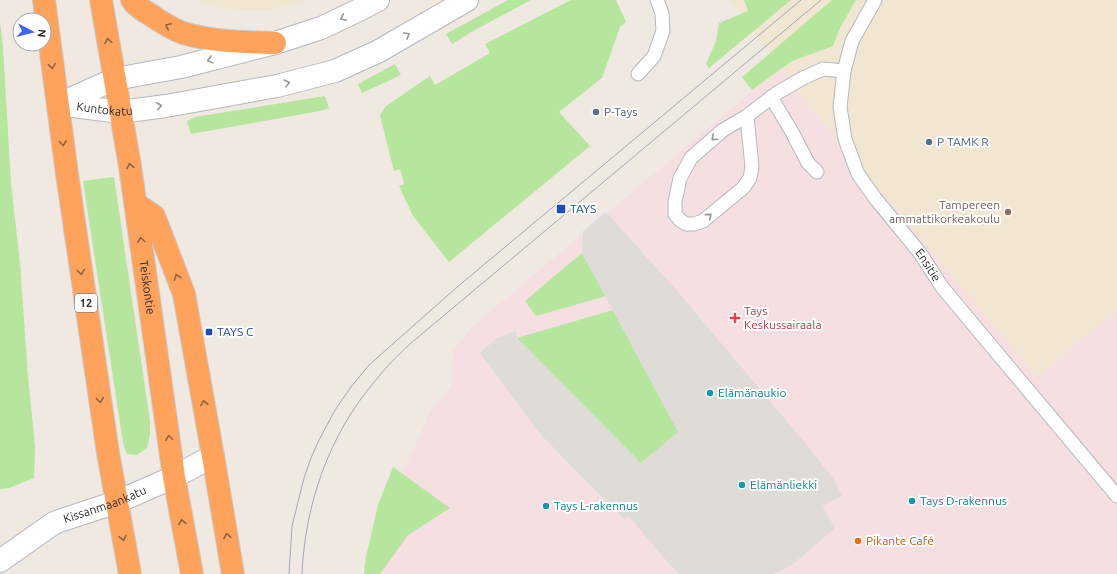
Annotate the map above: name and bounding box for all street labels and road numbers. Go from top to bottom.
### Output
street label: Kuntokatu [76,99,133,118]
street label: Ensitie [913,246,944,284]
street label: Teiskontie [137,259,158,315]
road number: 12 [75,294,97,312]
street label: Kissanmaankatu [61,483,148,525]

